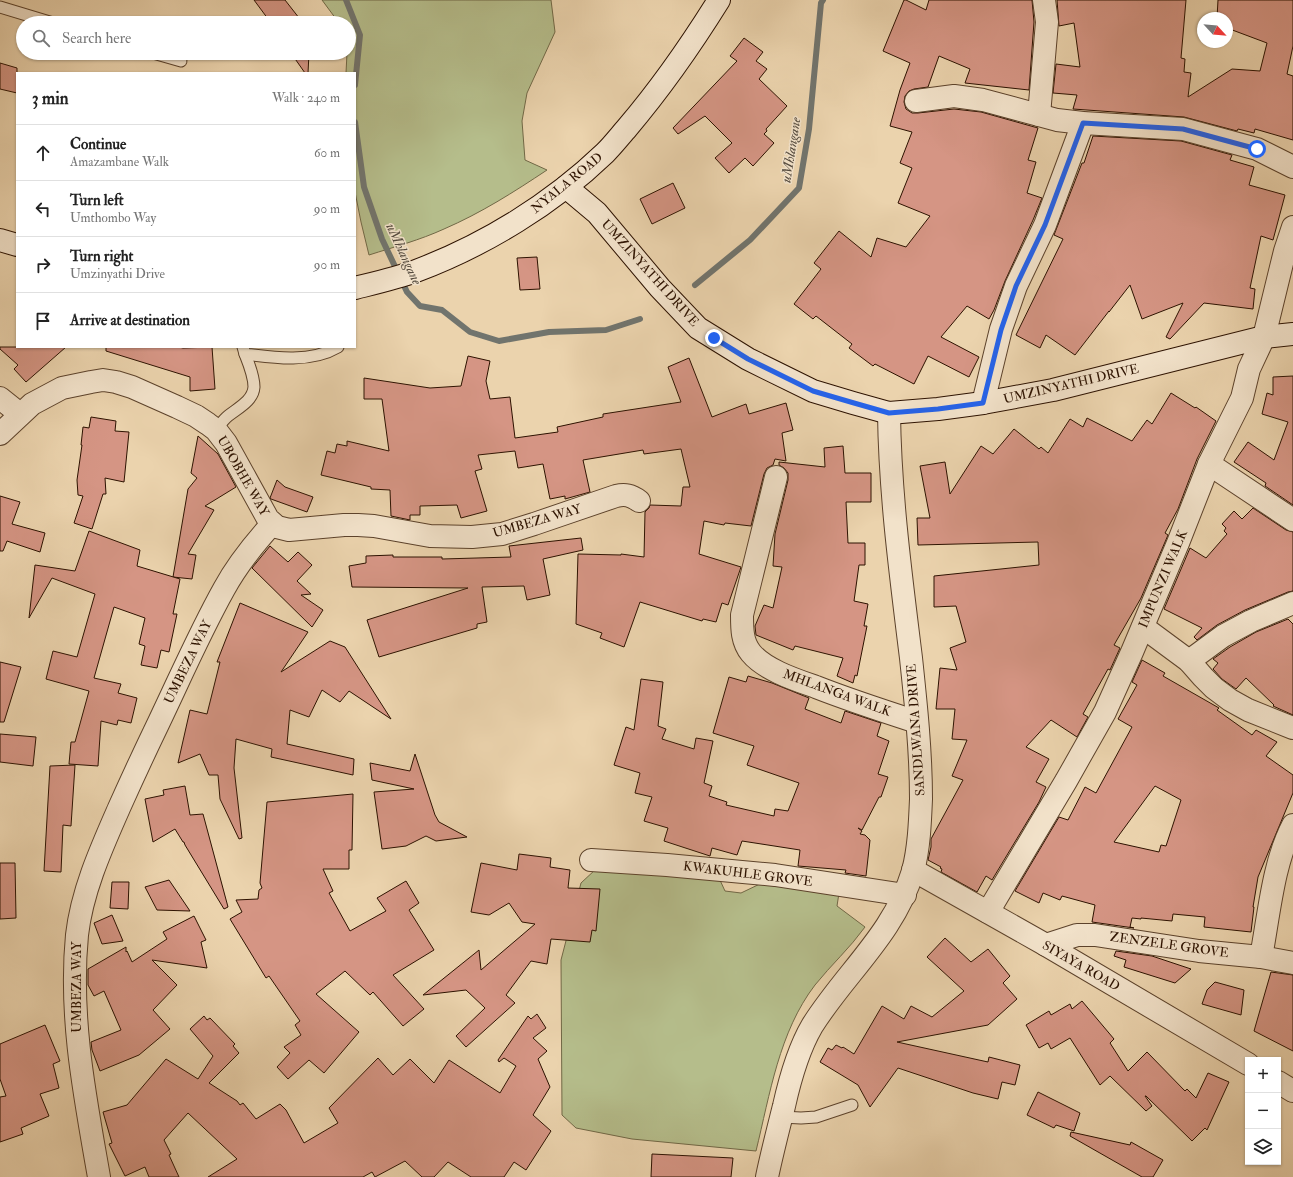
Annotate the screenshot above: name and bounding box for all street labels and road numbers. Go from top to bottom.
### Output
street label: NYALA ROAD [528,149,606,217]
street label: UMZINYATHI DRIVE [598,216,702,330]
street label: UMZINYATHI DRIVE [1002,361,1140,407]
street label: UBOBHE WAY [213,433,273,520]
street label: UMBEZA WAY [491,500,584,541]
street label: IMPUNZI WALK [1135,527,1191,630]
street label: UMBEZA WAY [161,617,216,707]
street label: SANDLWANA DRIVE [903,663,929,797]
street label: MHLANGA WALK [781,666,894,720]
street label: KWAKUHLE GROVE [682,858,814,890]
street label: ZENZELE GROVE [1108,929,1230,961]
street label: SIYAYA ROAD [1039,937,1123,995]
street label: UMBEZA WAY [69,940,85,1033]

